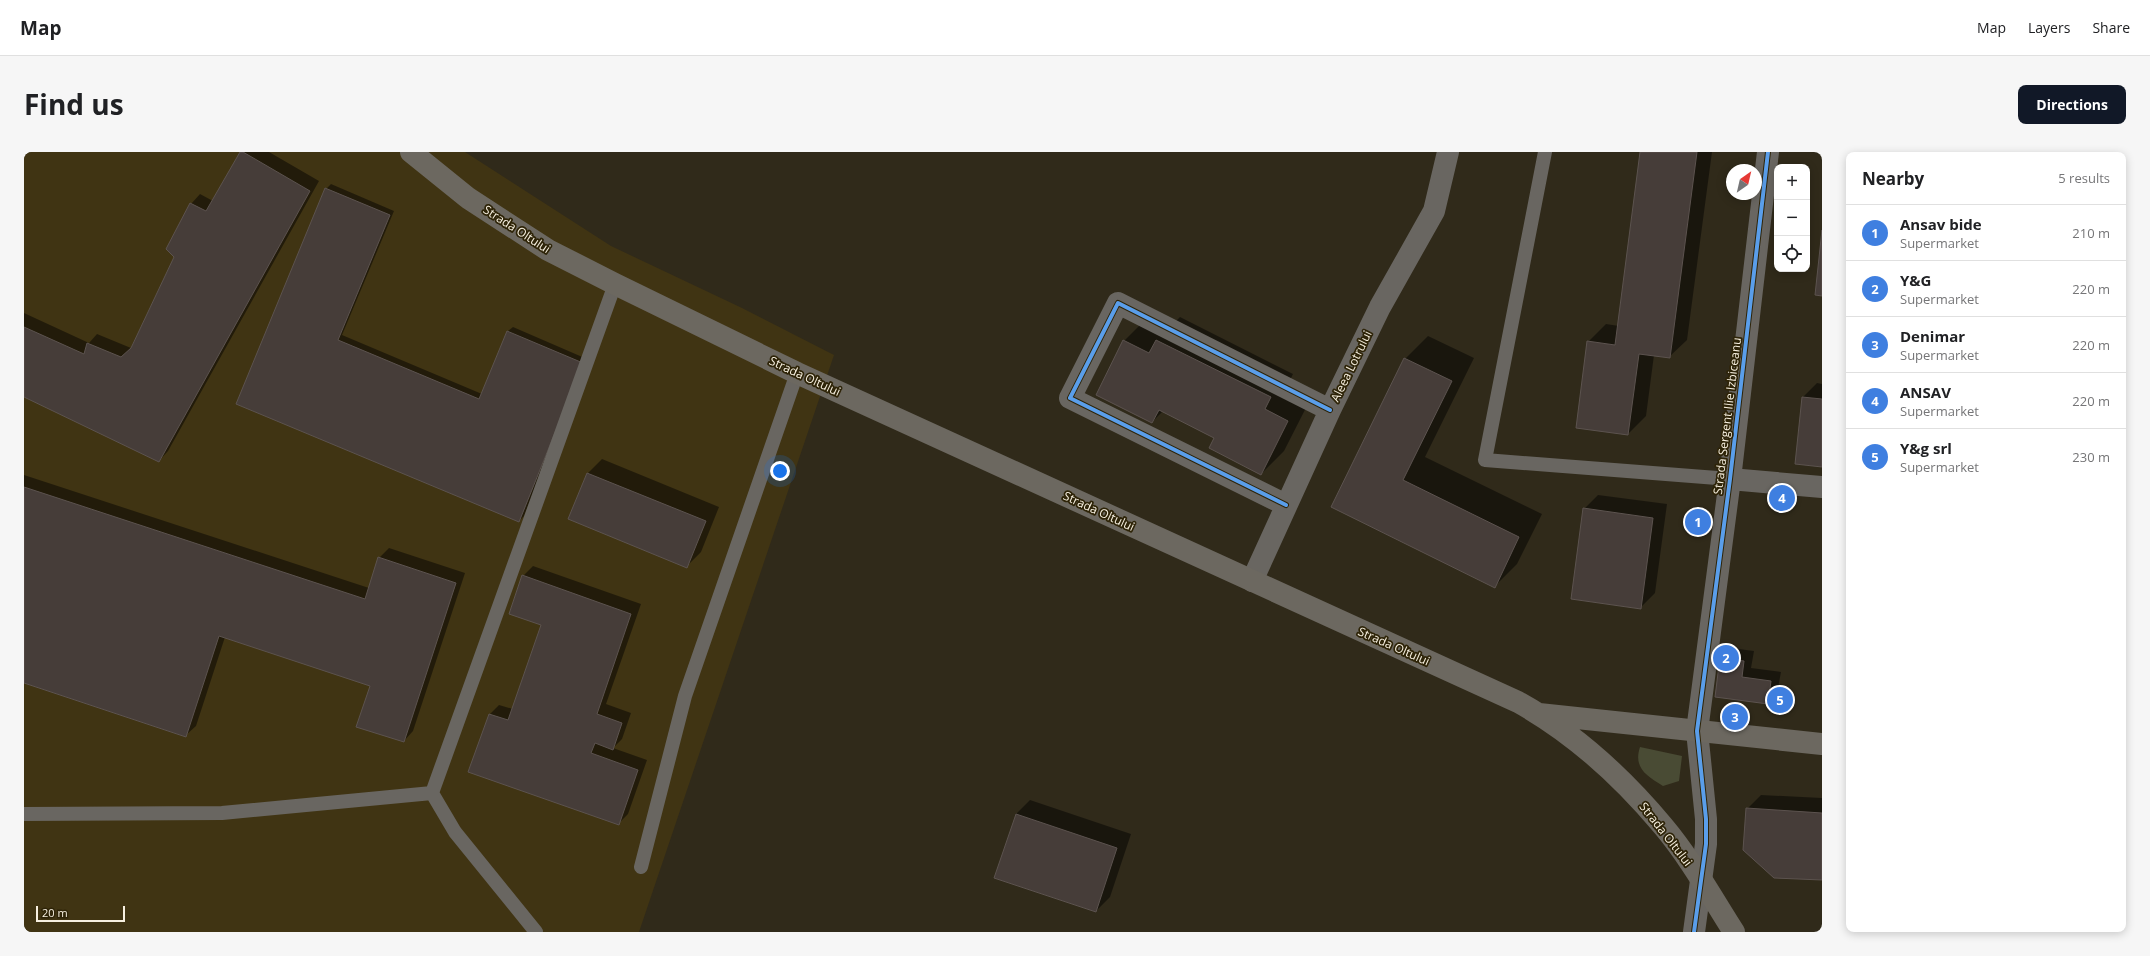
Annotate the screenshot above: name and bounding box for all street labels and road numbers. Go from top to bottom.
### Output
street label: Strada Oltului [480,201,554,257]
street label: Aleea Lotrului [1326,328,1376,404]
street label: Strada Sergent Ilie Izbiceanu [1709,336,1745,496]
street label: Strada Oltului [767,352,843,400]
street label: Strada Oltului [1061,487,1137,535]
street label: Strada Oltului [1355,623,1433,669]
street label: Strada Oltului [1636,798,1696,870]

